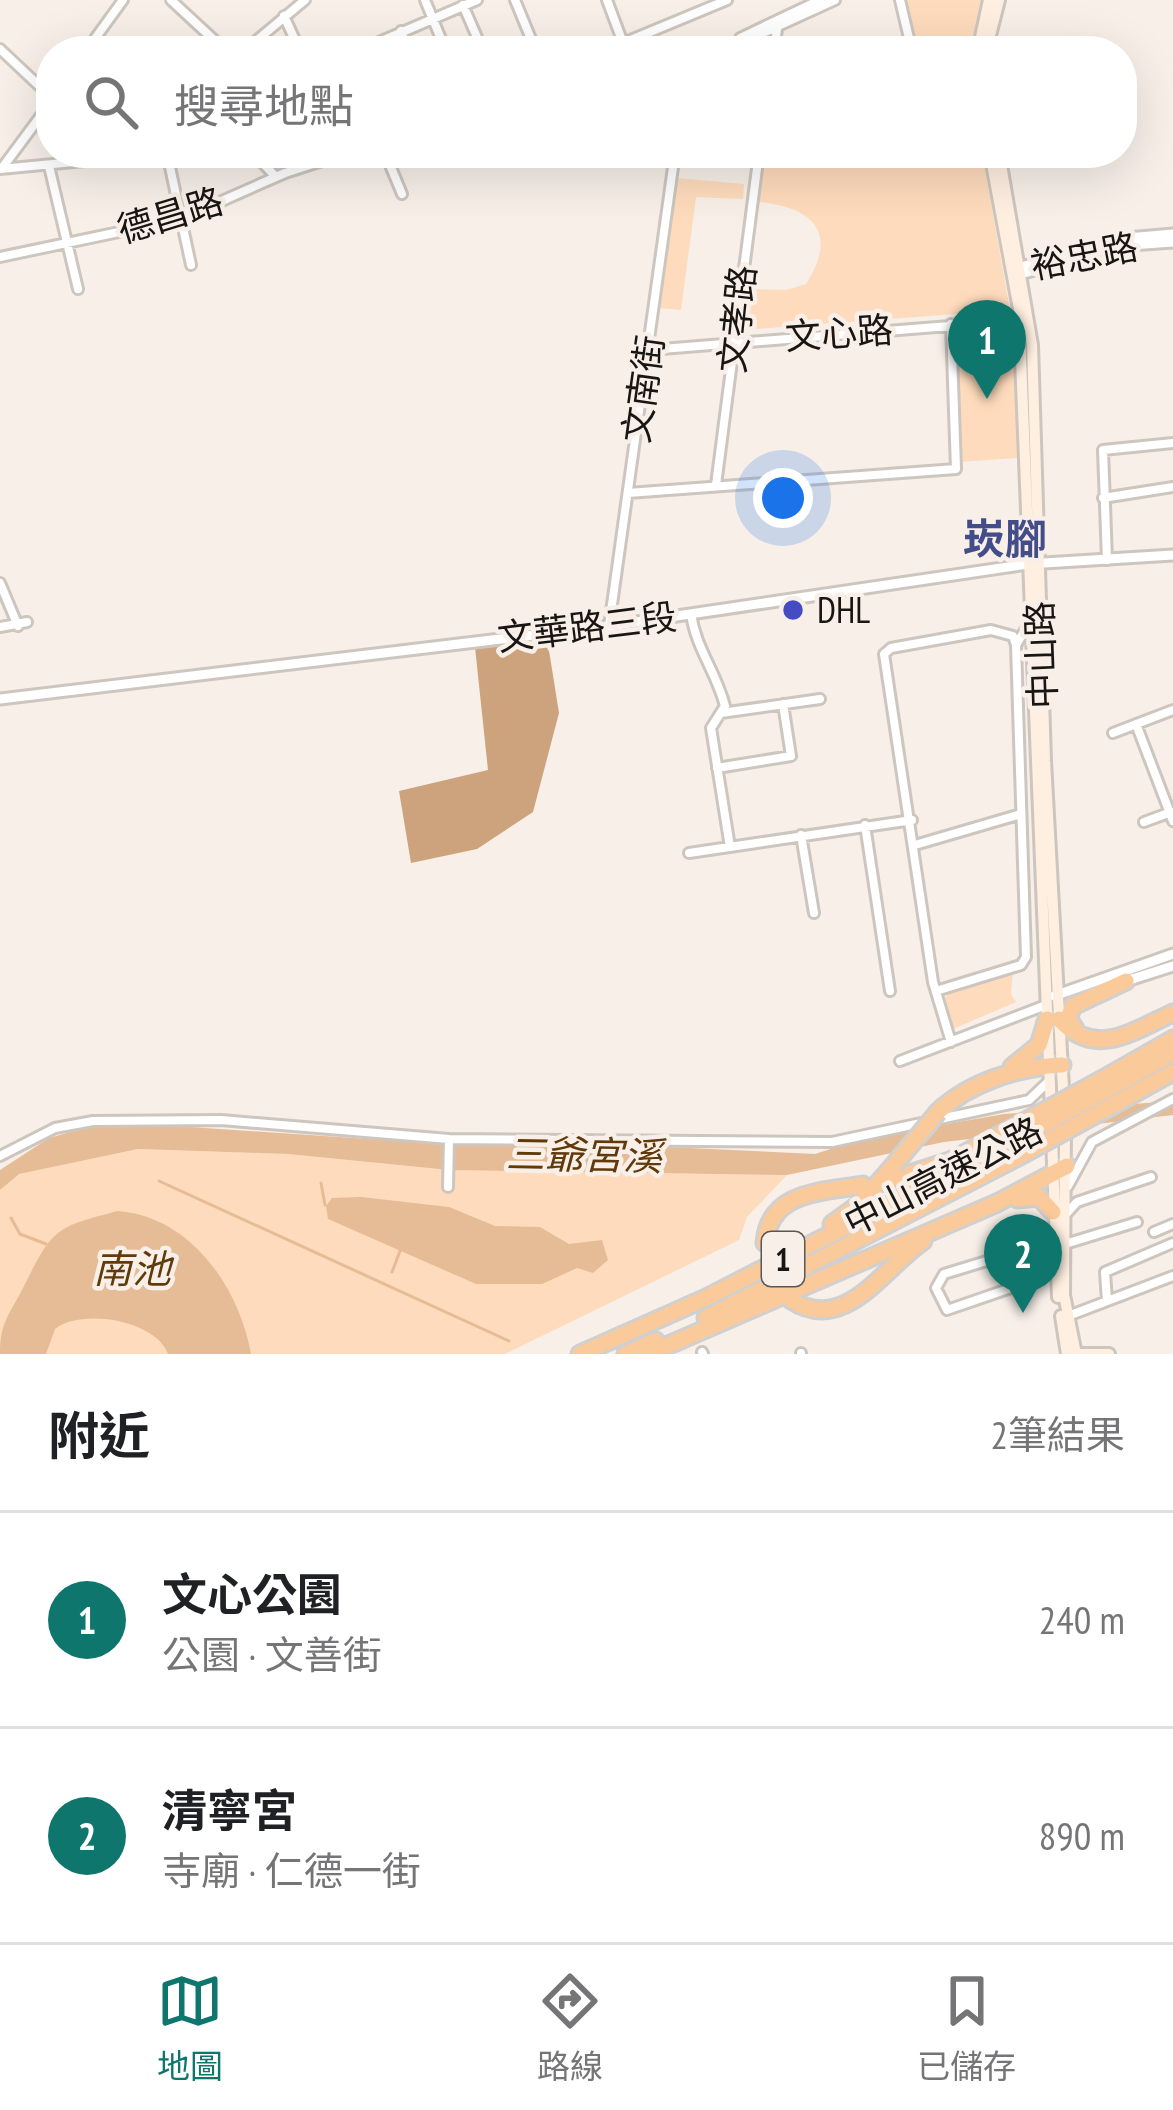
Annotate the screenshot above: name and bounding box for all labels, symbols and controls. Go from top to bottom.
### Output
search box [36,36,1137,168]
icon: search [78,69,144,135]
text: 搜尋地點 [174,76,354,134]
street label: 德昌路 [111,176,228,253]
street label: 裕忠路 [1026,222,1141,289]
street label: 文孝路 [707,263,766,375]
pin: 1 [948,300,1026,399]
street label: 文心路 [783,305,894,360]
street label: 文南街 [612,332,673,446]
your location [753,468,813,528]
district label: 崁腳 [963,511,1047,566]
place label: DHL [817,586,870,633]
street label: 文華路三段 [495,592,679,661]
marker: DHL [780,597,806,623]
street label: 中山路 [1015,600,1066,710]
street label: 中山高速公路 [836,1106,1050,1246]
water label: 三爺宮溪 [506,1128,667,1181]
pin: 2 [984,1214,1062,1313]
road number: 1 [762,1232,804,1286]
water label: 南池 [93,1243,175,1294]
text: 附近 [48,1402,150,1468]
text: 2筆結果 [990,1409,1125,1460]
text: 文心公園 [162,1565,342,1623]
text: 1 [78,1594,96,1645]
text: 240 m [1039,1594,1125,1645]
text: 公園 · 文善街 [162,1629,382,1680]
text: 清寧宮 [162,1781,297,1839]
text: 2 [78,1810,96,1861]
text: 890 m [1039,1810,1125,1861]
text: 寺廟 · 仁德一街 [162,1845,421,1896]
tab: 地圖 [157,1968,223,2088]
tab: 路線 [537,1968,603,2088]
tab: 已儲存 [917,1968,1016,2088]

